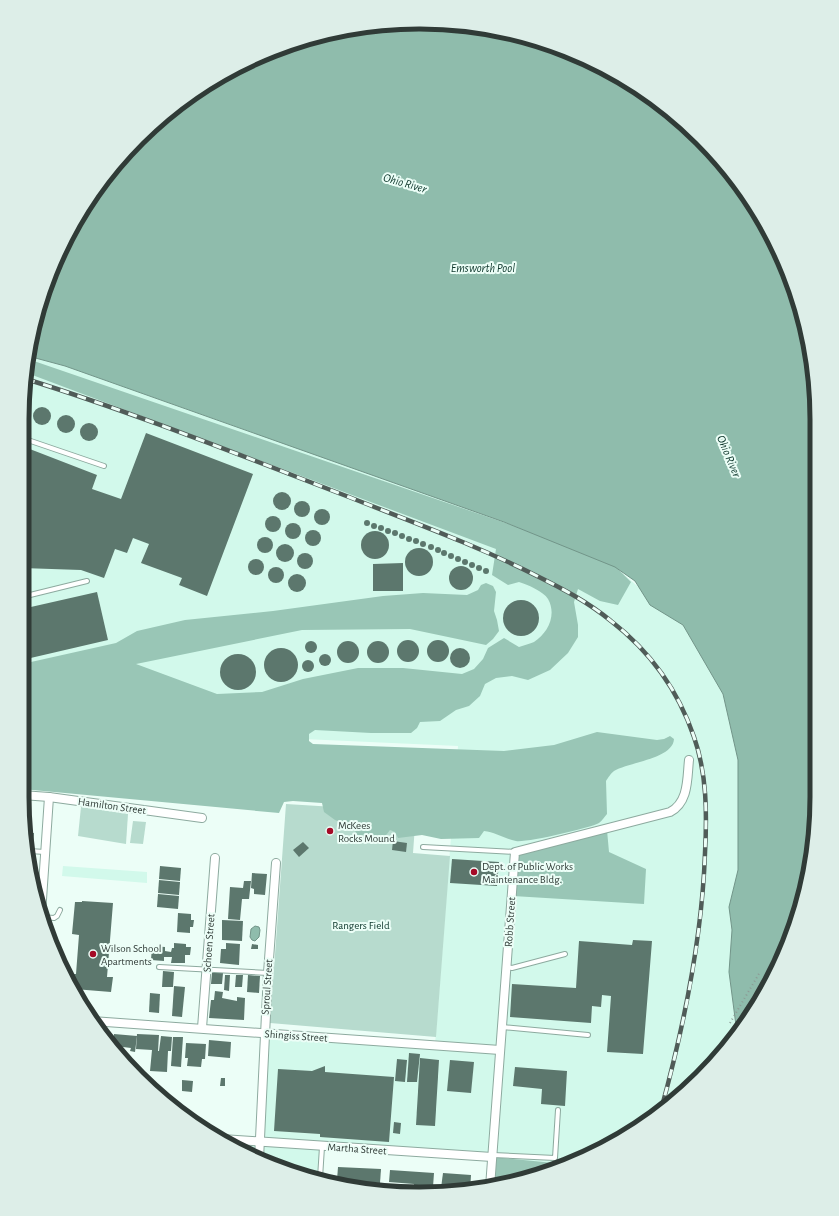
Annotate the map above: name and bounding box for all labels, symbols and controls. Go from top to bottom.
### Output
water label: Ohio River [382,171,429,195]
water label: Emsworth Pool [451,262,515,274]
water label: Ohio River [715,433,744,480]
street label: Hamilton Street [77,796,147,816]
place label: McKees Rocks Mound [338,820,395,844]
marker: McKees Rocks Mound [325,826,335,836]
place label: Dept. of Public Works Maintenance Bldg. [482,861,573,885]
marker: Dept. of Public Works Maintenance Bldg. [469,867,479,877]
street label: Robb Street [503,896,517,947]
street label: Schoen Street [201,913,217,973]
park label: Rangers Field [332,920,390,931]
place label: Wilson School Apartments [101,943,162,967]
marker: Wilson School Apartments [88,949,98,959]
street label: Sproul Street [260,958,274,1015]
street label: Shingiss Street [264,1028,328,1044]
street label: Martha Street [327,1141,387,1157]

